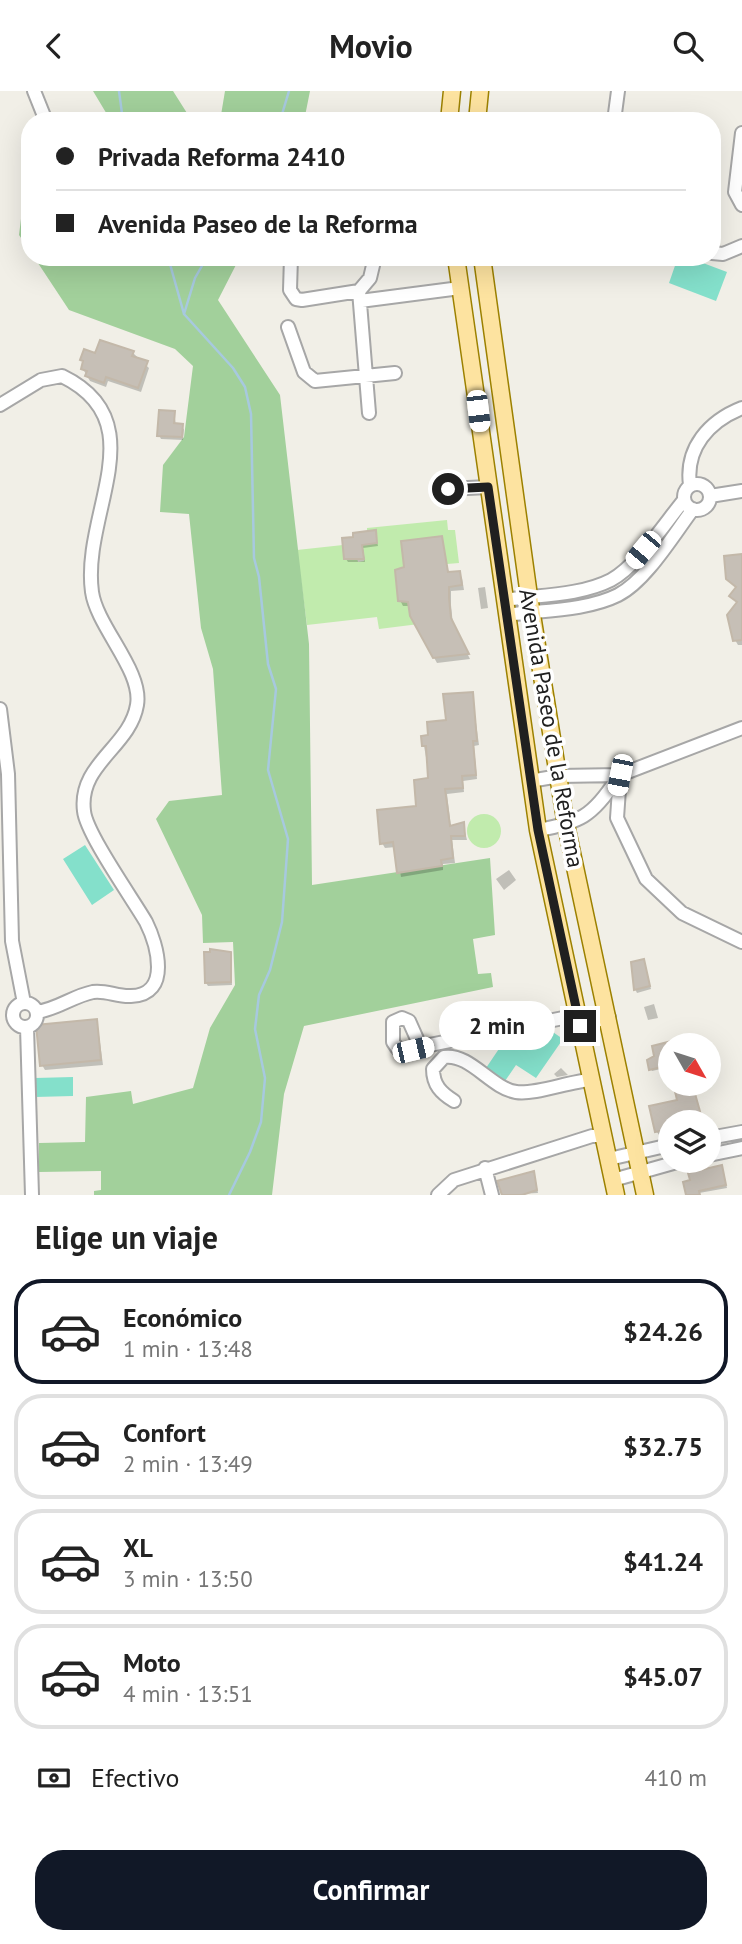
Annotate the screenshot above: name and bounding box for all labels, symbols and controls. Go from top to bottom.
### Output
text: Movio [329,25,413,67]
icon: back [35,27,73,65]
icon: search [669,27,707,65]
text: Privada Reforma 2410 [98,140,345,173]
text: Avenida Paseo de la Reforma [98,207,418,240]
car [466,389,491,433]
route start [432,473,464,505]
car [622,527,665,573]
street label: Avenida Paseo de la Reforma [513,586,591,870]
car [606,752,635,798]
callout: 2 min [440,1002,556,1051]
route end [564,1010,596,1042]
text: 2 min [469,1011,525,1040]
north arrow [658,1033,721,1095]
map controls [658,1033,721,1173]
car [391,1035,436,1065]
button: layers [658,1110,721,1173]
text: Elige un viaje [35,1216,218,1258]
icon: car [39,1300,102,1363]
text: Económico [123,1301,242,1334]
text: $24.26 [623,1315,703,1348]
text: 1 min · 13:48 [123,1334,253,1363]
icon: car [39,1415,102,1478]
text: Confort [123,1416,206,1449]
text: $32.75 [623,1430,703,1463]
text: 2 min · 13:49 [123,1449,253,1478]
icon: car [39,1530,102,1593]
text: XL [123,1531,153,1564]
text: $41.24 [623,1545,703,1578]
text: 3 min · 13:50 [123,1564,253,1593]
icon: car [39,1645,102,1708]
text: Moto [123,1646,181,1679]
text: $45.07 [623,1660,703,1693]
text: 4 min · 13:51 [123,1679,253,1708]
icon: cash [35,1759,73,1797]
text: Efectivo [91,1761,180,1794]
text: 410 m [645,1763,707,1792]
button: Confirmar [35,1850,707,1930]

